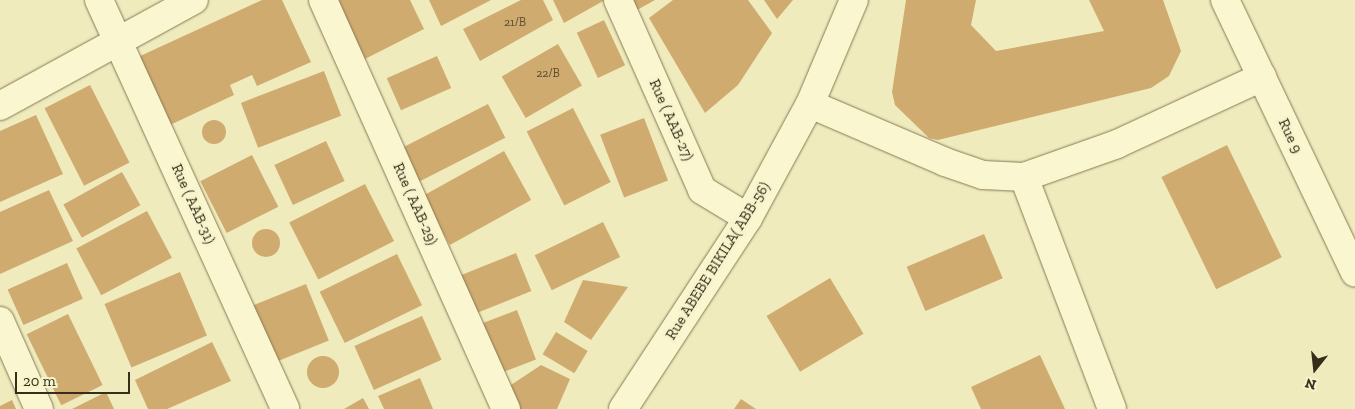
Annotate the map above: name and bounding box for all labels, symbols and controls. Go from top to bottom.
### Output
house number: 21/B [504,16,526,30]
house number: 22/B [536,67,560,81]
street label: Rue ( AAB-27) [645,76,697,164]
street label: Rue 9 [1274,116,1306,156]
street label: Rue ( AAB-29) [389,160,441,248]
street label: Rue ( AAB-31) [167,161,219,247]
street label: Rue ABEBE BIKILA( ABB-56) [662,178,774,344]
north arrow [1290,344,1340,394]
scale bar [18,362,132,394]
text: 20 m [23,372,56,390]
text: N [1303,374,1318,394]

